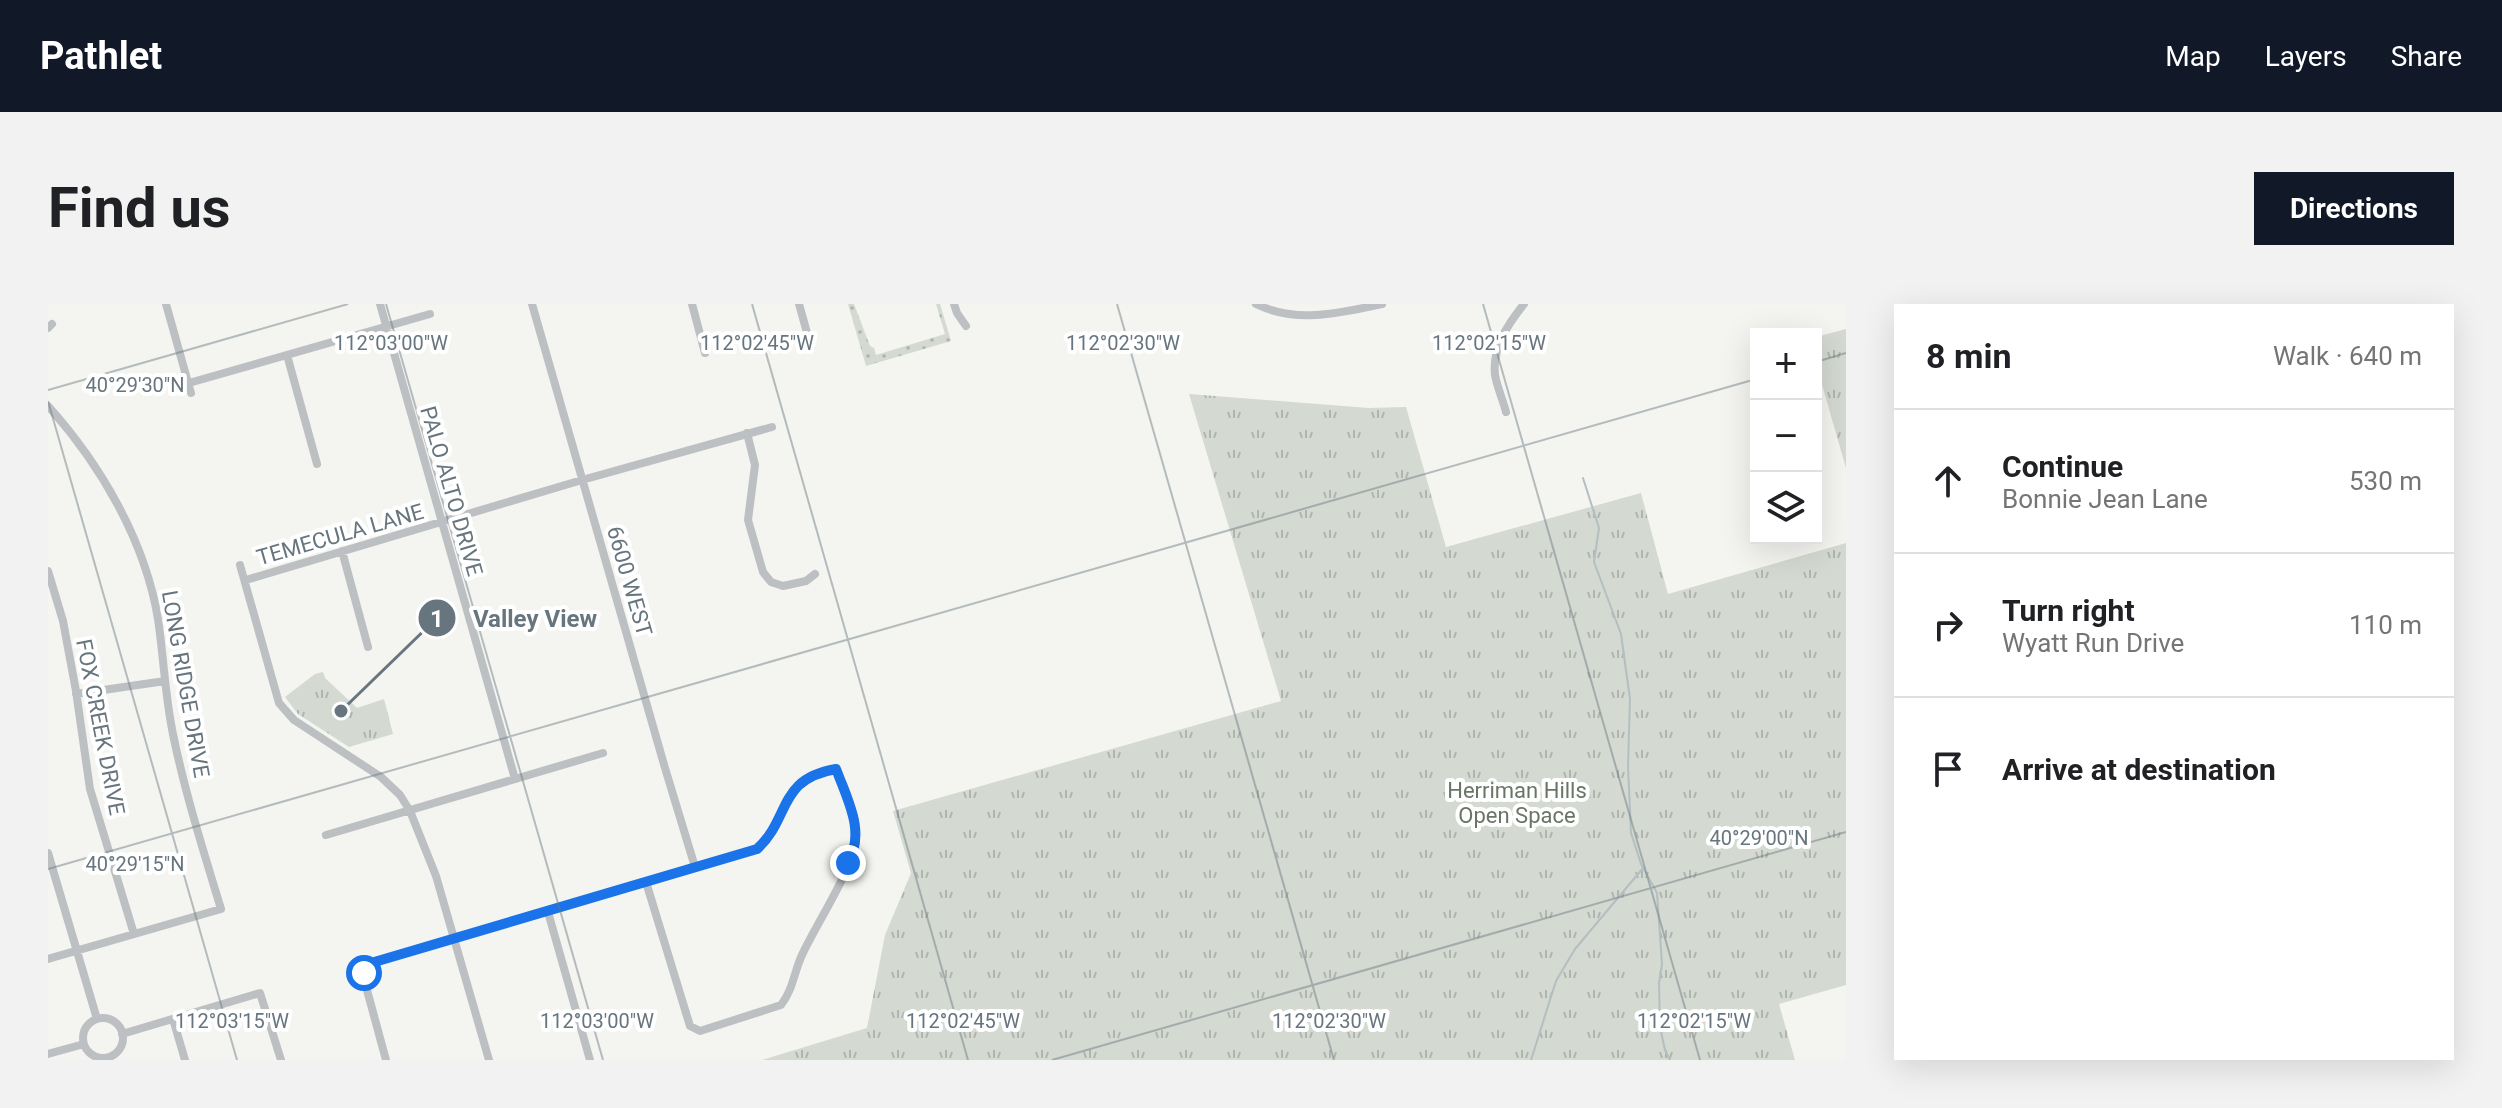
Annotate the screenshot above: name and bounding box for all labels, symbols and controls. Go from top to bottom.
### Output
text: Pathlet [40,34,162,78]
text: Map [2165,40,2221,73]
text: Layers [2265,40,2347,73]
text: Share [2391,40,2462,73]
button: Directions [2254,172,2454,245]
text: Find us [48,175,231,241]
map controls [1750,328,1822,544]
button: + [1750,328,1822,400]
text: 112°03'00"W [334,331,448,355]
text: 112°02'45"W [700,331,814,355]
text: 112°02'30"W [1066,331,1180,355]
text: 112°02'15"W [1432,331,1546,355]
text: 8 min [1926,336,2011,376]
text: Walk · 640 m [2273,341,2422,371]
text: 40°29'30"N [85,373,185,397]
button: − [1750,400,1822,472]
street label: PALO ALTO DRIVE [415,403,488,579]
text: Continue [2002,449,2123,484]
icon: ahead [1926,459,1970,503]
text: 530 m [2349,466,2422,496]
button: layers [1750,472,1822,544]
text: Bonnie Jean Lane [2002,484,2208,514]
street label: TEMECULA LANE [254,499,426,570]
street label: 6600 WEST [602,523,657,639]
street label: LONG RIDGE DRIVE [157,588,214,780]
text: Turn right [2002,593,2135,628]
callout: Valley View [417,594,613,642]
icon: right [1926,603,1970,647]
text: 1 [430,605,444,633]
text: Valley View [473,605,597,633]
text: 110 m [2349,610,2422,640]
text: Wyatt Run Drive [2002,628,2184,658]
street label: FOX CREEK DRIVE [71,637,130,817]
icon: arrive [1926,747,1970,791]
text: Arrive at destination [2002,752,2276,787]
park label: Herriman Hills Open Space [1447,778,1587,828]
text: 40°29'00"N [1709,826,1809,850]
route end [830,845,866,881]
text: 40°29'15"N [85,852,185,876]
route start [346,955,382,991]
text: 112°03'15"W [175,1009,289,1033]
text: 112°03'00"W [540,1009,654,1033]
text: 112°02'45"W [906,1009,1020,1033]
text: 112°02'30"W [1272,1009,1386,1033]
text: 112°02'15"W [1637,1009,1751,1033]

